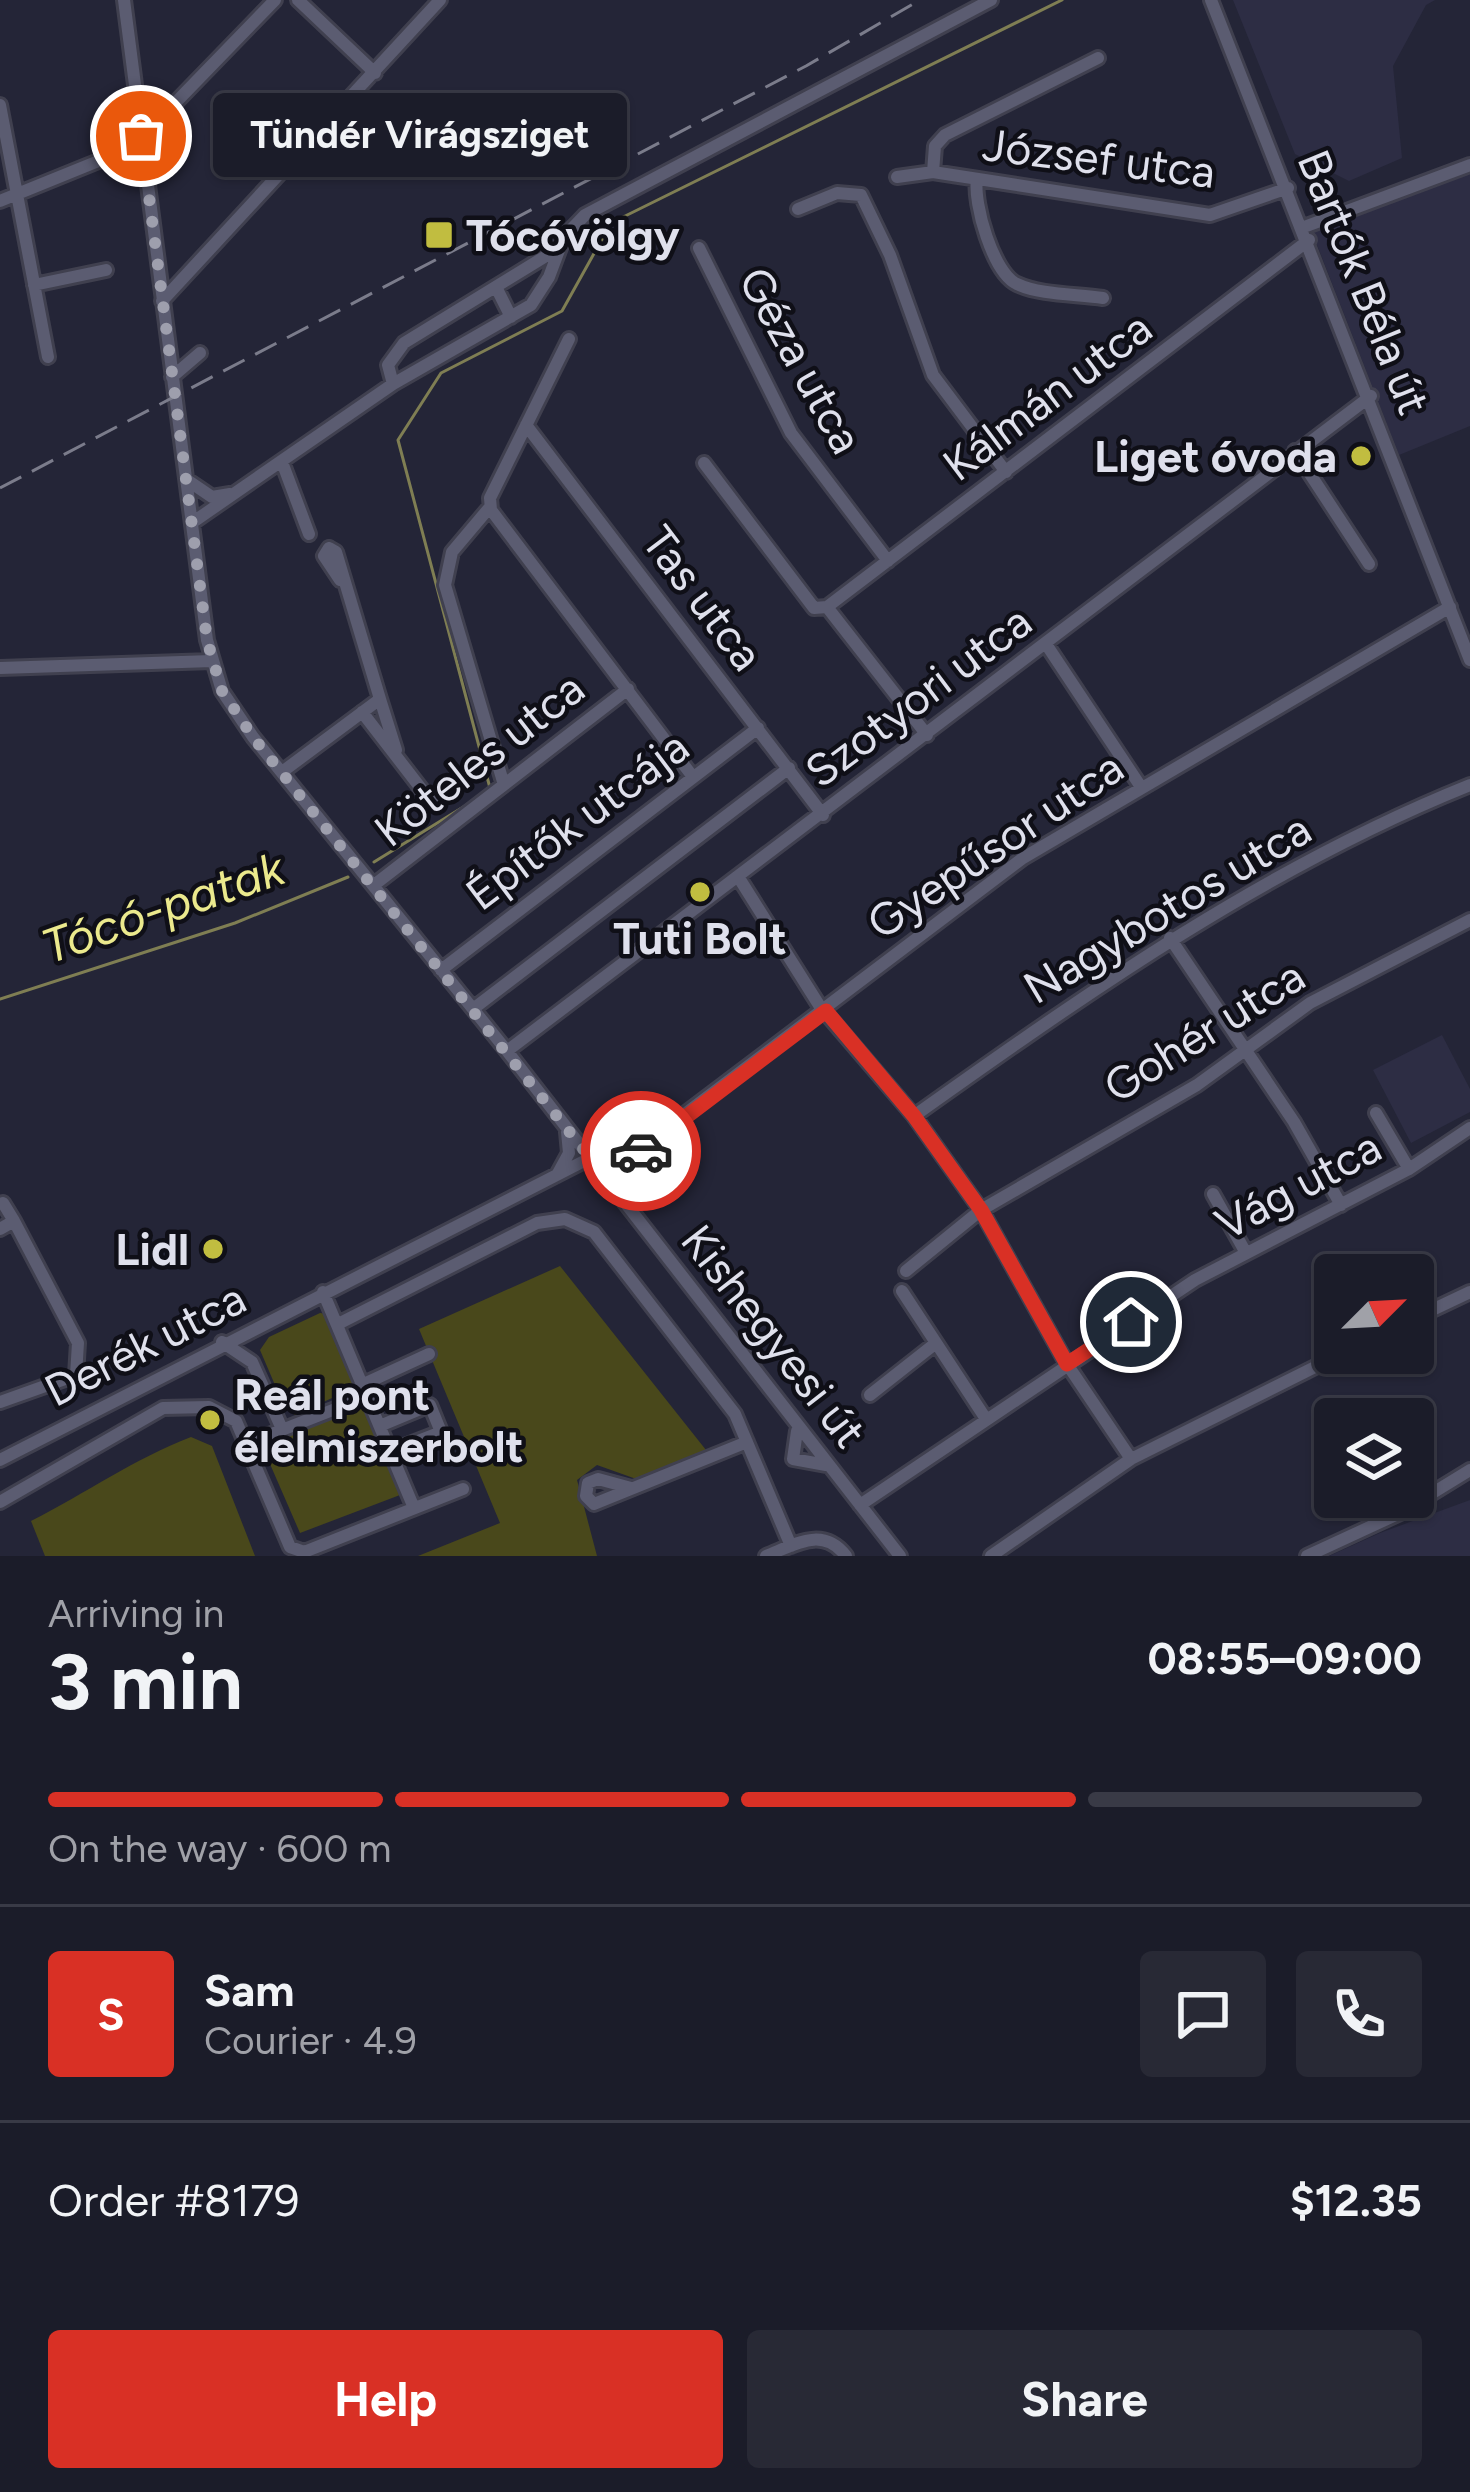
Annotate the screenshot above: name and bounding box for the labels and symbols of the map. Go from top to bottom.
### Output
pin [90,85,192,187]
callout: Tündér Virágsziget [213,94,627,178]
street label: József utca [980,117,1218,199]
street label: Bartók Béla út [1287,142,1441,422]
place label: Tócóvölgy [466,208,680,262]
marker: Tócóvölgy [423,219,455,251]
street label: Géza utca [728,258,874,462]
street label: Kálmán utca [932,300,1162,492]
place label: Liget óvoda [1094,429,1337,483]
marker: Liget óvoda [1348,443,1374,469]
street label: Tas utca [631,515,775,681]
street label: Szotyori utca [795,594,1041,798]
street label: Köteles utca [364,661,594,857]
street label: Építők utcája [455,719,699,921]
street label: Gyepűsor utca [857,740,1133,950]
street label: Nagybotos utca [1014,801,1320,1015]
water label: Tócó-patak [34,838,293,975]
marker: Tuti Bolt [687,879,713,905]
place label: Tuti Bolt [613,911,787,965]
street label: Gohér utca [1094,948,1314,1114]
courier [581,1091,701,1211]
street label: Vág utca [1206,1119,1390,1251]
street label: Kishegyesi út [670,1214,878,1458]
place label: Lidl [115,1222,189,1276]
marker: Lidl [200,1236,226,1262]
north arrow [1314,1254,1434,1374]
street label: Derék utca [36,1271,254,1417]
pin [1080,1271,1182,1373]
place label: Reál pont élelmiszerbolt [234,1367,524,1473]
marker: Reál pont élelmiszerbolt [197,1407,223,1433]

